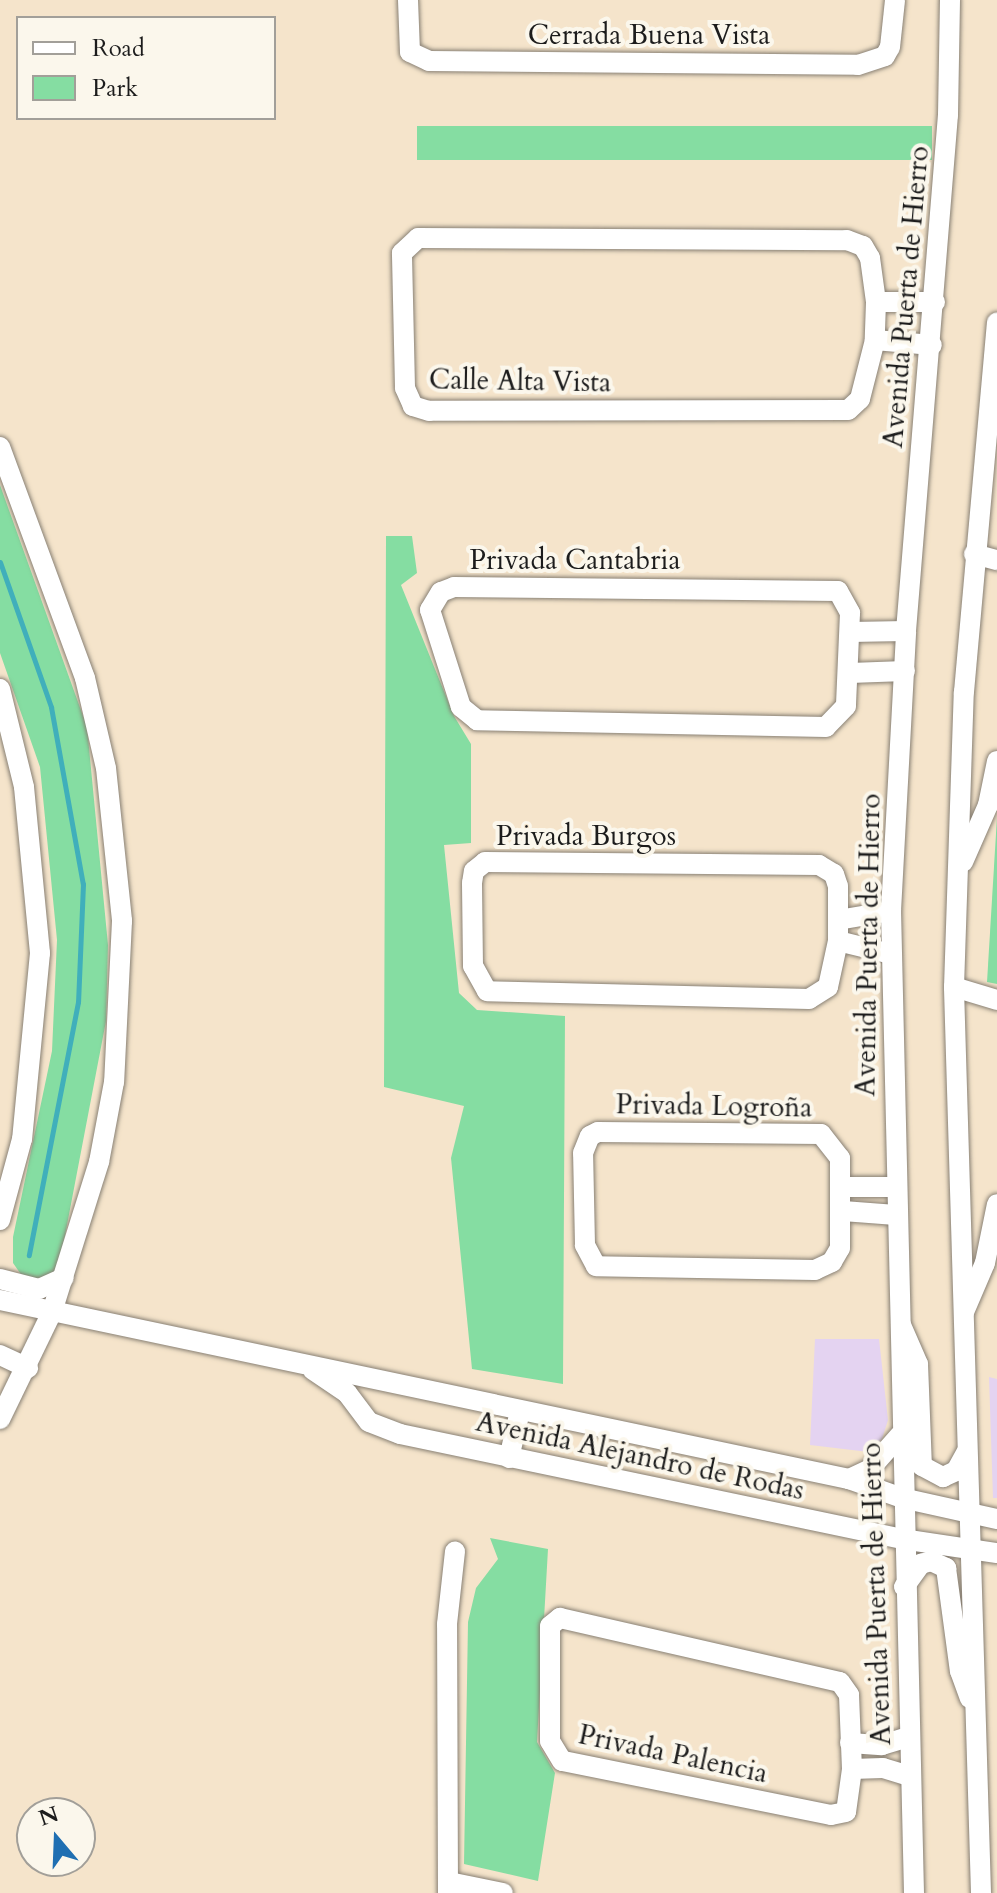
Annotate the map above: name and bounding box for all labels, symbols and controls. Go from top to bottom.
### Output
legend [16,16,276,120]
street label: Cerrada Buena Vista [528,18,770,52]
text: Road [92,32,145,65]
text: Park [92,72,138,105]
street label: Avenida Puerta de Hierro [876,145,936,449]
street label: Calle Alta Vista [429,363,611,399]
street label: Privada Cantabria [469,543,681,577]
street label: Avenida Puerta de Hierro [849,793,887,1097]
street label: Privada Burgos [496,819,676,853]
street label: Privada Logroña [615,1087,813,1125]
street label: Avenida Alejandro de Rodas [473,1405,807,1507]
street label: Avenida Puerta de Hierro [854,1442,898,1746]
street label: Privada Palencia [575,1718,771,1790]
north arrow [16,1797,96,1877]
text: N [35,1799,63,1833]

